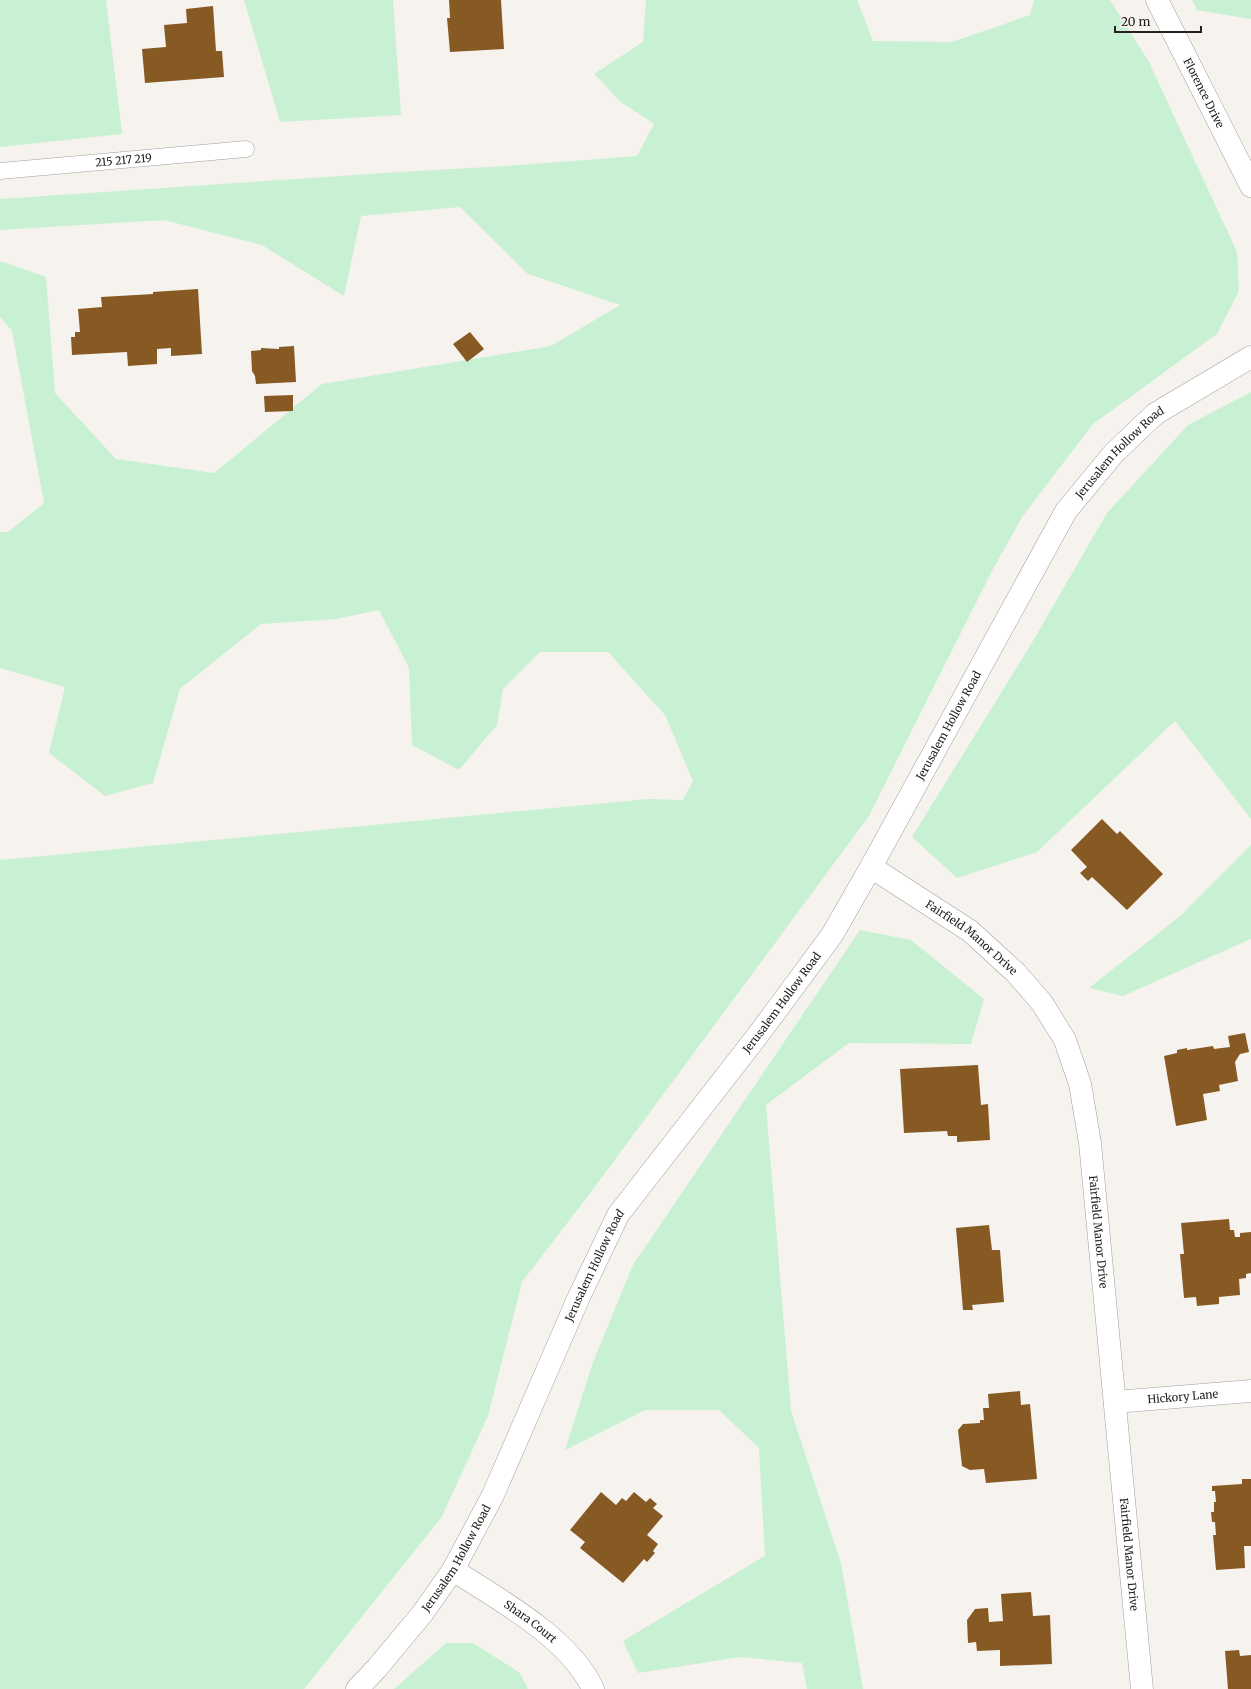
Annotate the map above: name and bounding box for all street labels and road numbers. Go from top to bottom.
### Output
street label: Florence Drive [1180,55,1228,130]
street label: 215 217 219 [95,150,153,169]
street label: Jerusalem Hollow Road [1072,403,1166,502]
street label: Jerusalem Hollow Road [912,668,984,783]
street label: Fairfield Manor Drive [923,897,1021,978]
street label: Jerusalem Hollow Road [739,949,824,1057]
street label: Fairfield Manor Drive [1086,1175,1111,1289]
street label: Jerusalem Hollow Road [562,1206,627,1325]
street label: Hickory Lane [1147,1387,1219,1406]
street label: Fairfield Manor Drive [1117,1497,1142,1612]
street label: Jerusalem Hollow Road [418,1502,494,1615]
street label: Shara Court [501,1597,560,1646]

